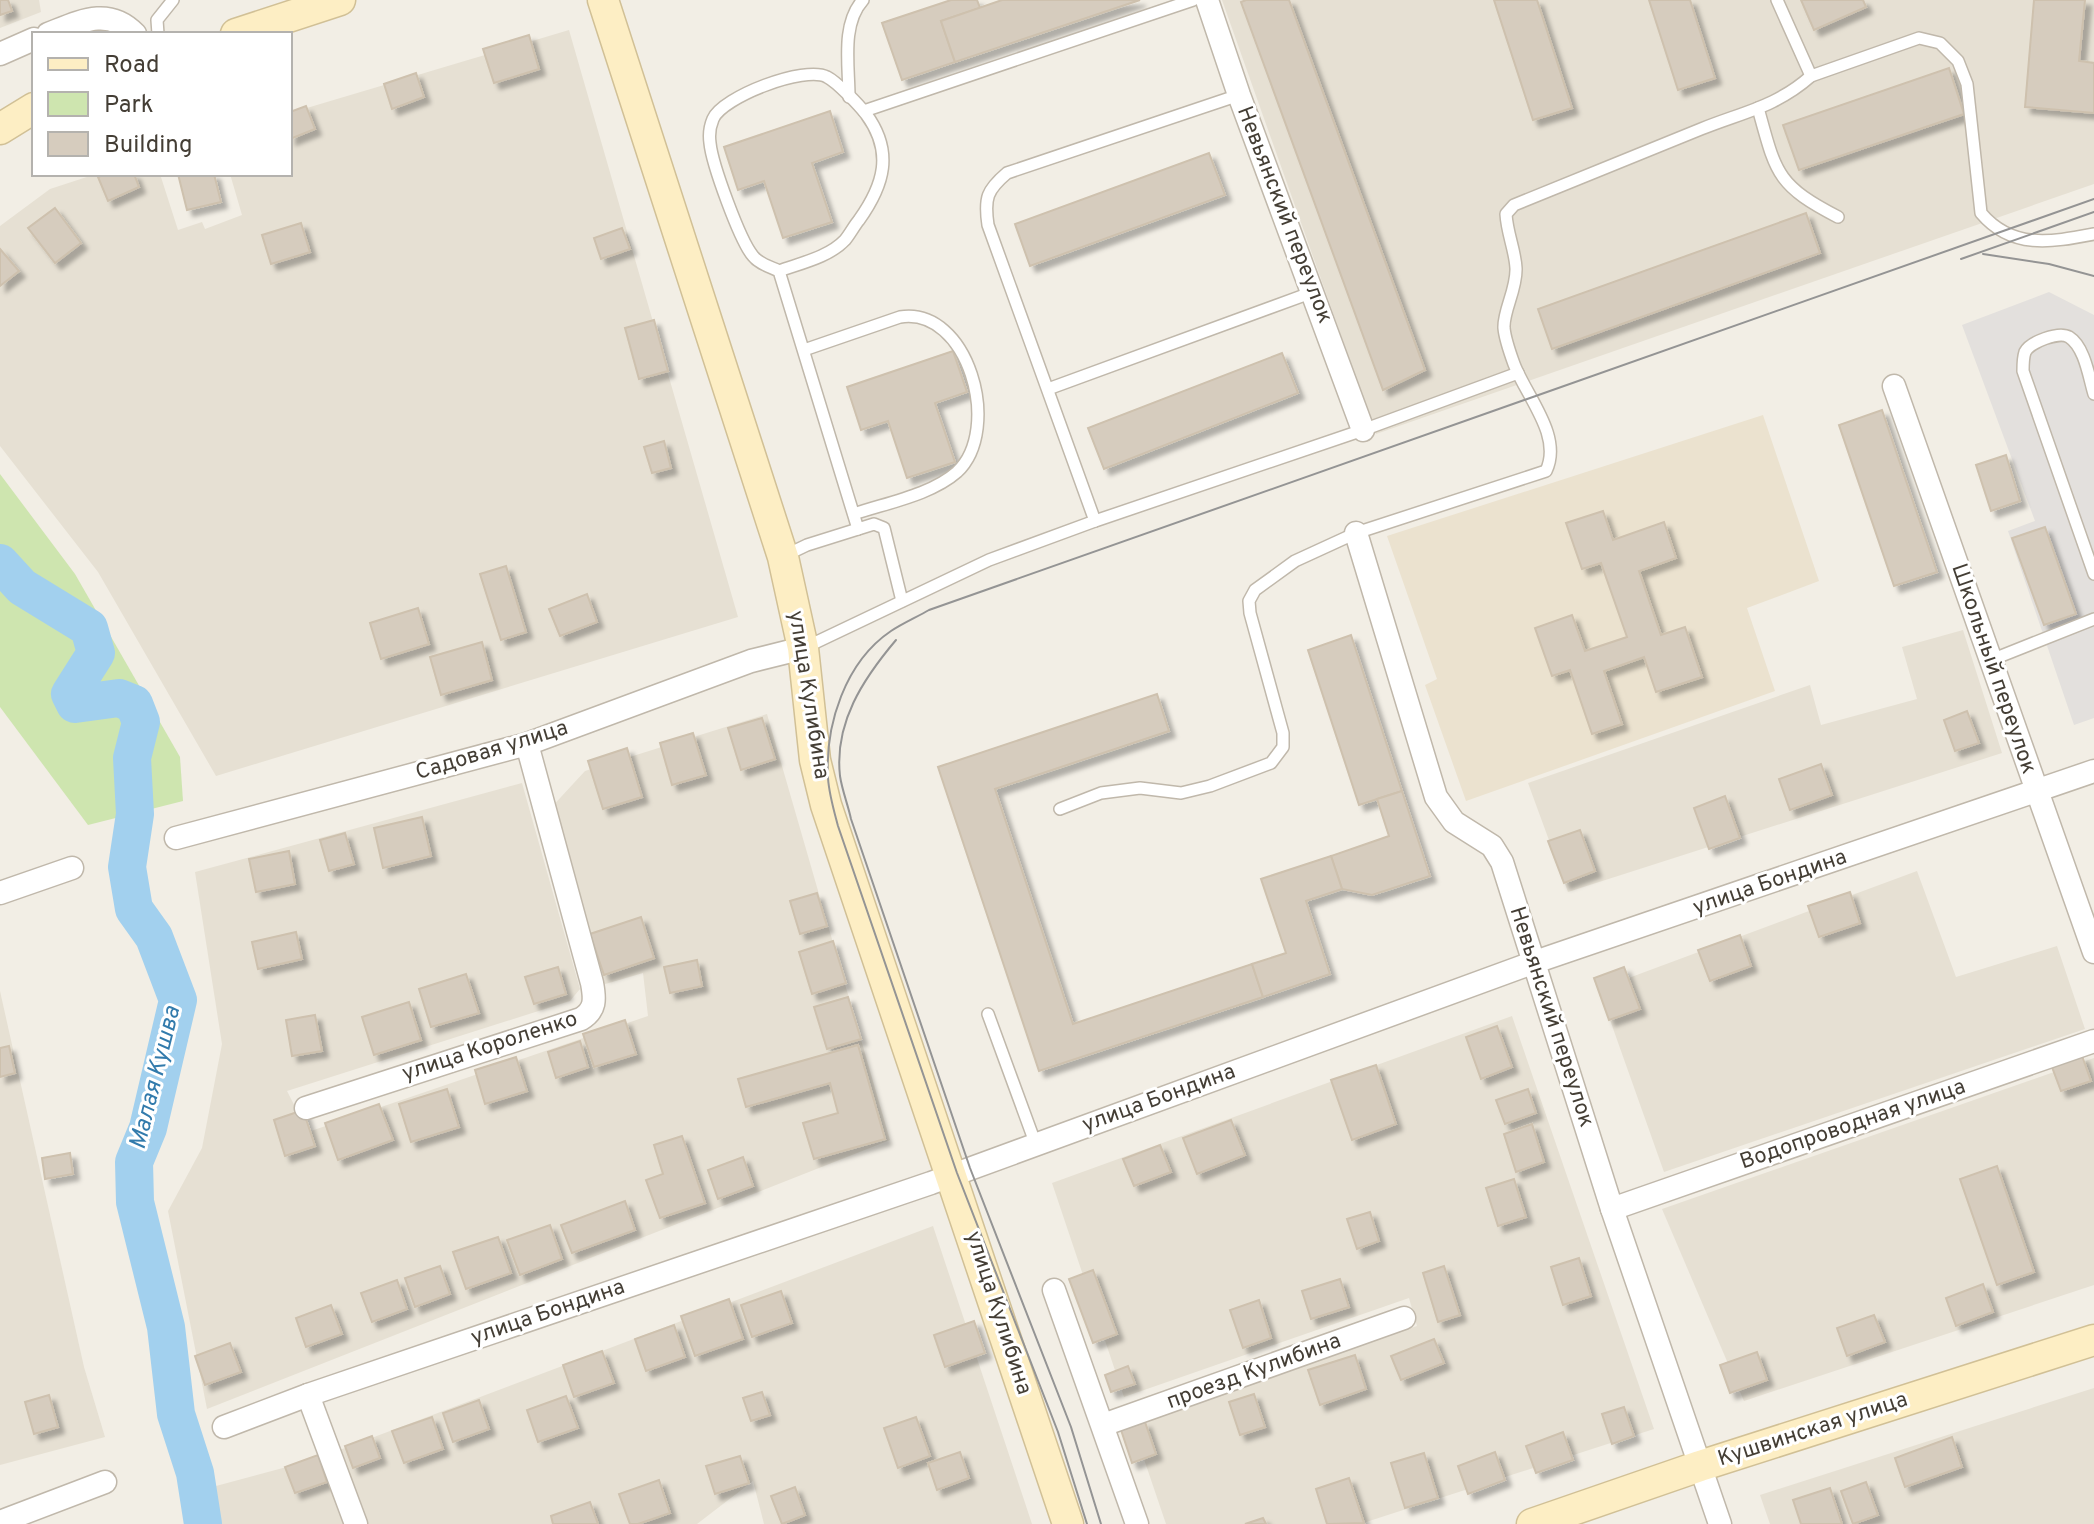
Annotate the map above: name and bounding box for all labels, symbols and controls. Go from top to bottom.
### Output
legend [32,32,292,176]
text: Road [104,51,160,81]
text: Park [104,91,154,121]
street label: Невьянский переулок [1230,103,1338,327]
text: Building [104,131,193,161]
street label: Школьный переулок [1944,560,2042,778]
street label: улица Кулибина [781,609,835,781]
street label: Садовая улица [413,715,571,787]
street label: улица Бондина [1689,844,1851,922]
street label: Невьянский переулок [1503,903,1599,1131]
water label: Малая Кушва [124,1003,188,1153]
street label: улица Короленко [399,1006,581,1088]
street label: улица Бондина [1079,1059,1239,1139]
street label: Водопроводная улица [1737,1074,1969,1176]
street label: улица Кулибина [959,1228,1037,1398]
street label: улица Бондина [467,1274,629,1352]
street label: проезд Кулибина [1163,1328,1345,1416]
street label: Кушвинская улица [1715,1387,1911,1473]

